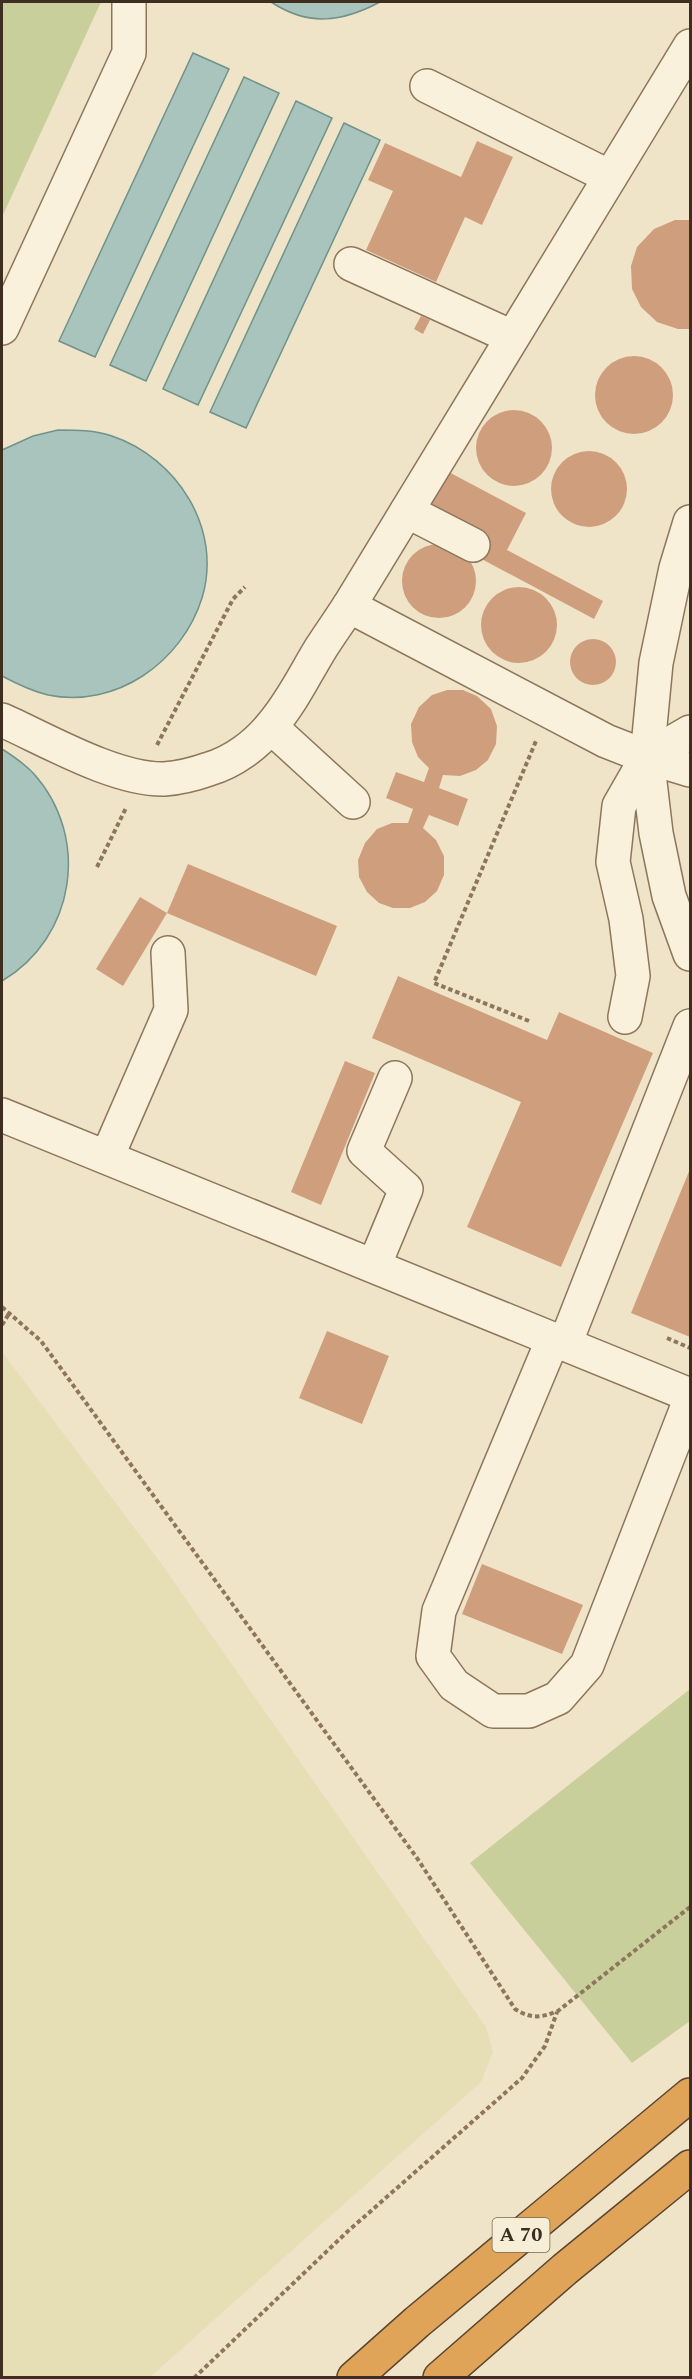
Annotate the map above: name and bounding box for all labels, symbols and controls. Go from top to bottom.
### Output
road number: A 70 [492,2218,550,2252]

